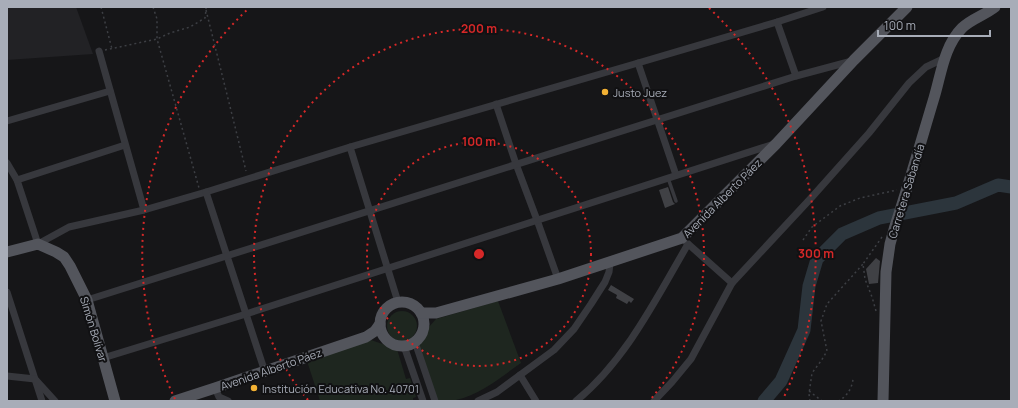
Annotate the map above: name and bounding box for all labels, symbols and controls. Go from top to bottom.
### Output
scale bar [878,12,990,38]
text: 100 m [884,17,916,34]
text: 200 m [461,20,497,37]
place label: Justo Juez [613,85,667,100]
marker: Justo Juez [600,87,610,97]
text: 100 m [462,133,496,150]
street label: Carretera Sabandía [884,142,928,240]
street label: Avenida Alberto Páez [679,155,765,241]
text: 300 m [798,245,834,262]
centre of rings [472,247,486,261]
street label: Simón Bolívar [77,294,111,364]
street label: Avenida Alberto Páez [218,345,324,393]
place label: Institución Educativa No. 40701 [262,381,419,396]
marker: Institución Educativa No. 40701 [249,383,259,393]

